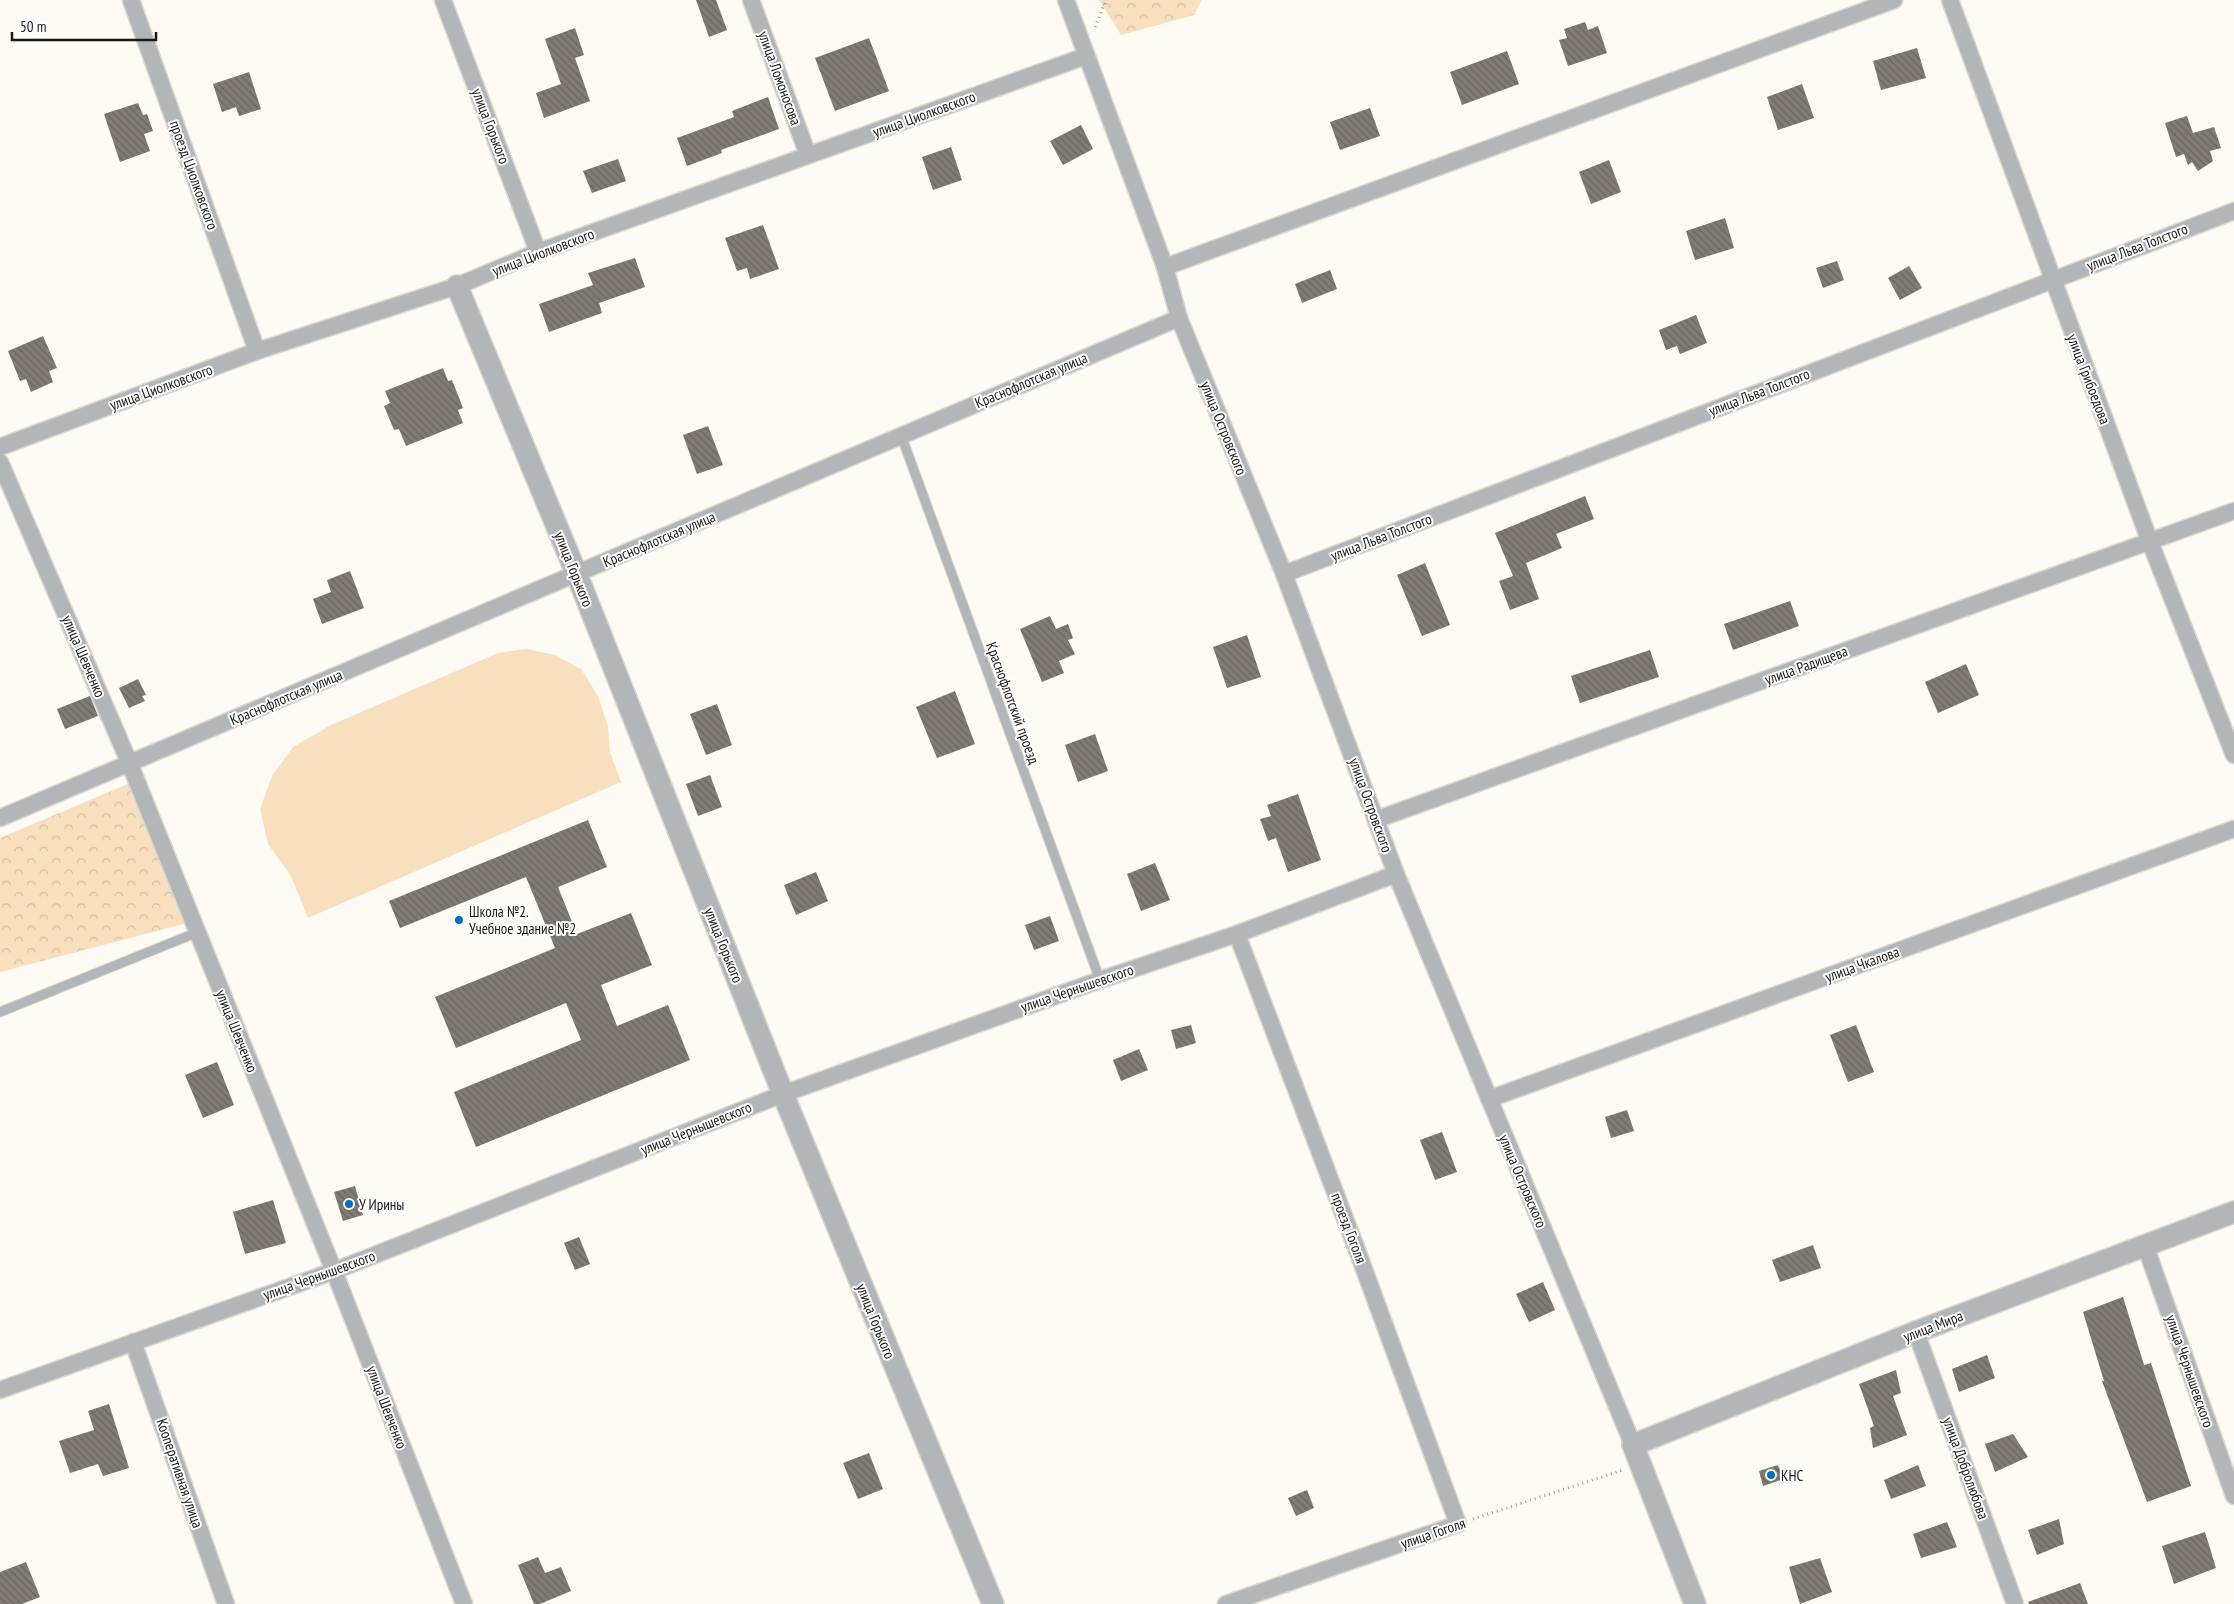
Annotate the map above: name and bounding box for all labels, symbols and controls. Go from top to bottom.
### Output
scale bar [12,10,156,42]
text: 50 m [20,17,46,36]
street label: улица Ломоносова [754,28,806,128]
street label: улица Горького [468,85,514,167]
street label: улица Циолковского [870,87,978,141]
street label: проезд Циолковского [165,118,223,232]
street label: улица Льва Толстого [2084,219,2190,275]
street label: улица Циолковского [489,224,597,280]
street label: улица Грибоедова [2063,331,2115,427]
street label: Краснофлотская улица [972,348,1090,412]
street label: улица Циолковского [107,360,215,414]
street label: улица Льва Толстого [1706,364,1812,420]
street label: улица Островского [1197,378,1251,478]
street label: Краснофлотская улица [600,507,718,571]
street label: улица Льва Толстого [1328,509,1434,565]
street label: улица Горького [550,529,598,609]
street label: улица Шевченко [58,612,110,700]
street label: Краснофлотский проезд [982,639,1044,767]
street label: улица Радищева [1762,641,1850,689]
street label: Краснофлотская улица [227,665,345,729]
street label: улица Островского [1345,755,1397,855]
place label: Школа №2. Учебное здание №2 [469,902,576,938]
street label: улица Горького [700,905,748,985]
marker: Школа №2. Учебное здание №2 [453,914,465,926]
street label: улица Чкалова [1822,942,1902,986]
street label: улица Чернышевского [1018,960,1136,1016]
street label: улица Шевченко [212,987,262,1075]
street label: улица Чернышевского [638,1097,754,1159]
street label: улица Островского [1495,1132,1551,1230]
street label: проезд Гоголя [1327,1190,1371,1266]
place label: У Ирины [359,1195,404,1214]
marker: У Ирины [343,1198,355,1210]
street label: улица Чернышевского [260,1246,378,1304]
street label: улица Горького [852,1281,900,1361]
street label: улица Мира [1900,1306,1966,1346]
street label: улица Чернышевского [2162,1312,2218,1430]
street label: улица Шевченко [362,1363,412,1451]
street label: улица Добролюбова [1939,1414,1993,1522]
street label: Кооперативная улица [152,1416,208,1530]
place label: КНС [1781,1466,1803,1485]
marker: КНС [1765,1469,1777,1481]
street label: улица Гоголя [1398,1513,1468,1553]

